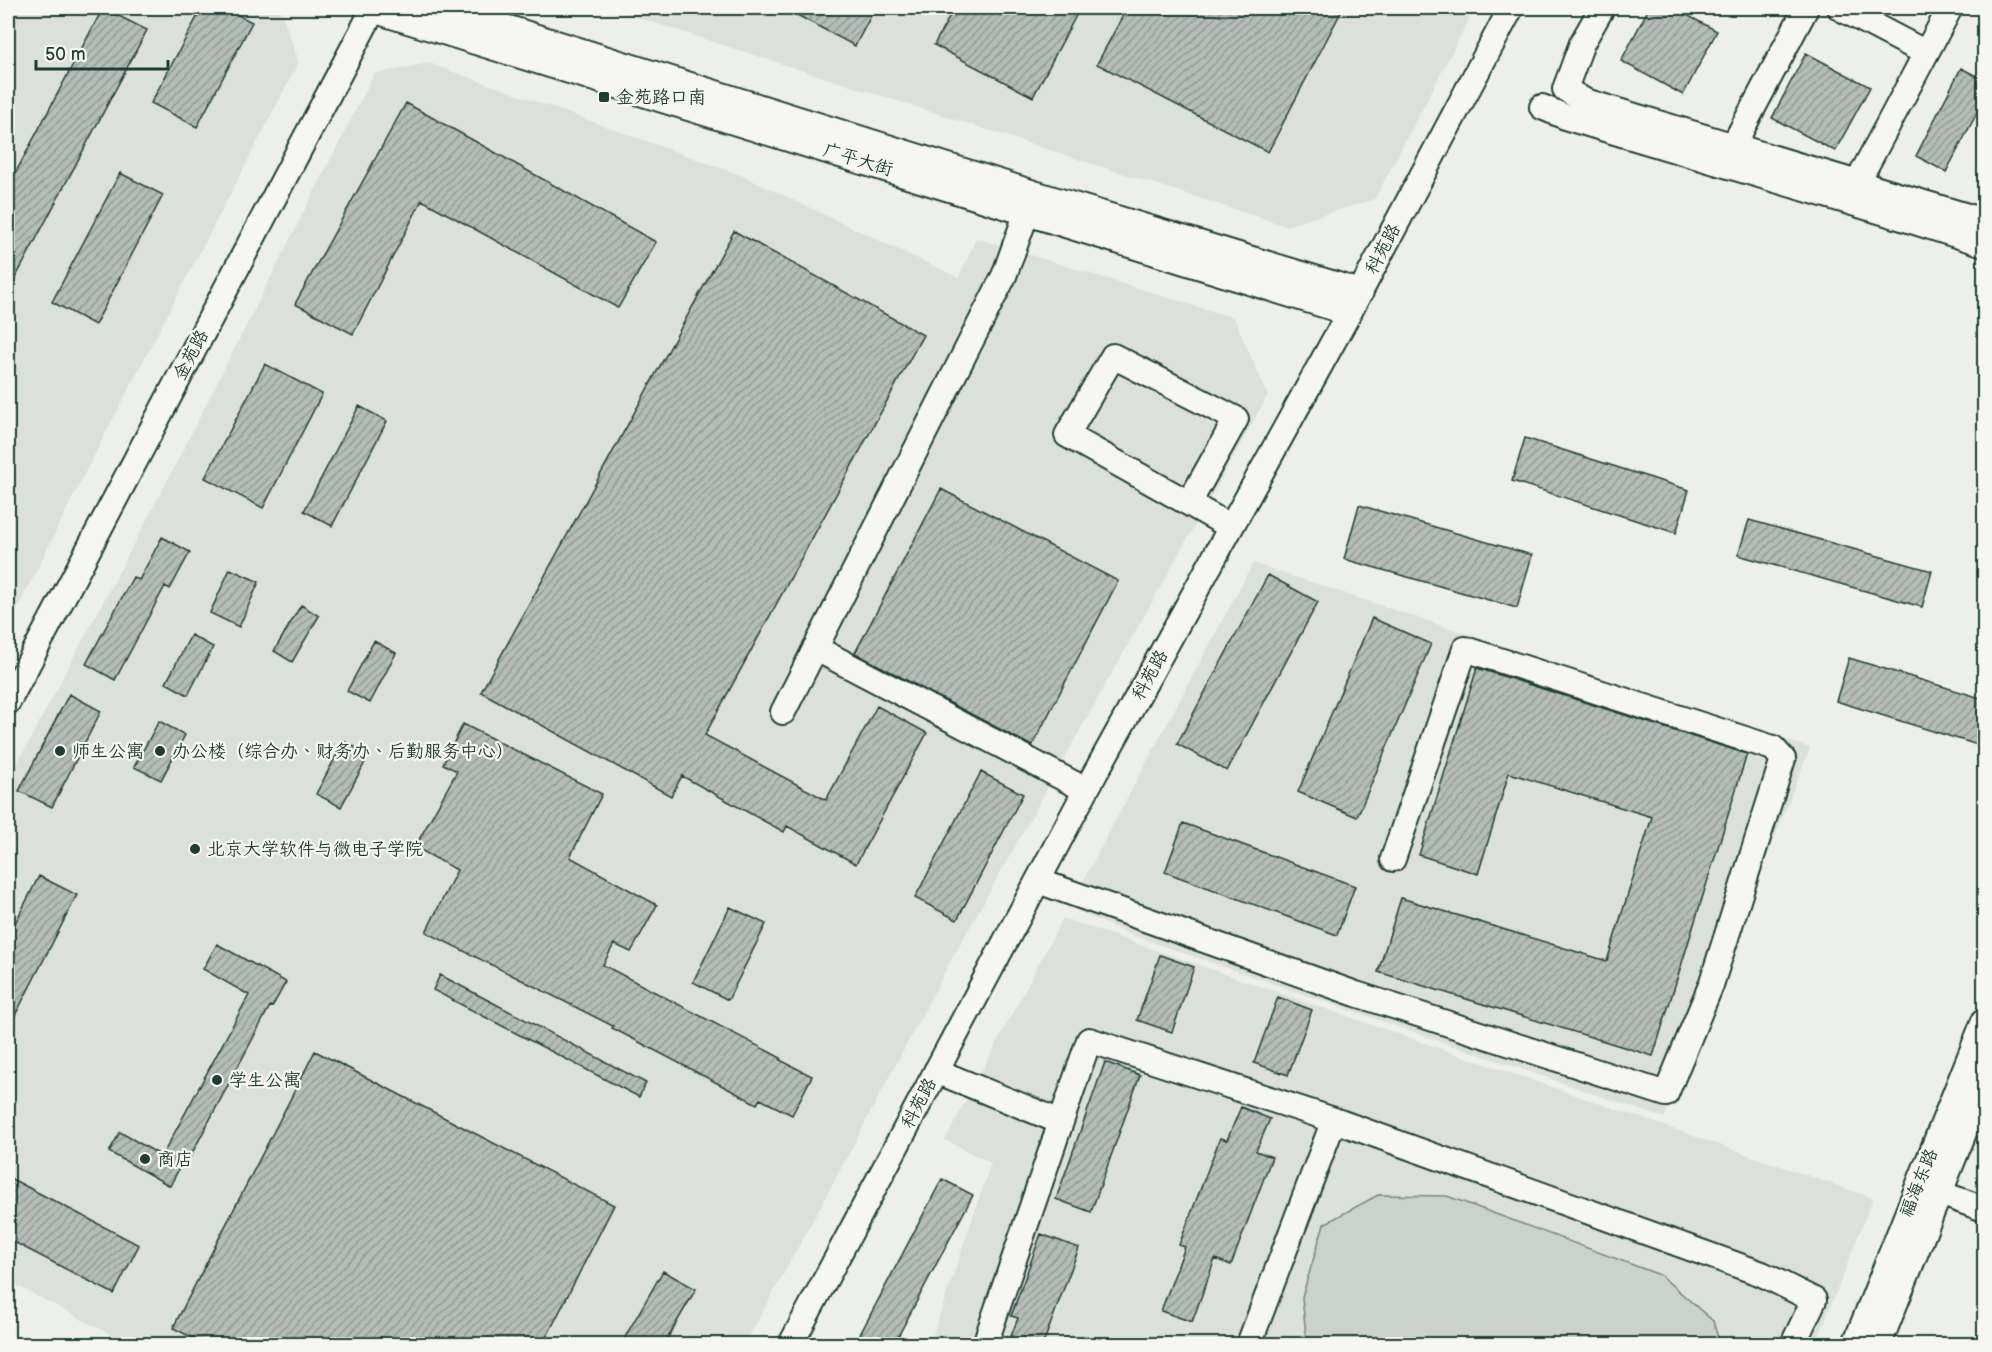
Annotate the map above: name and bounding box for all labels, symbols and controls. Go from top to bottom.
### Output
scale bar [36,33,168,71]
text: 50 m [45,44,86,65]
place label: 金苑路口南 [616,87,706,108]
marker: 金苑路口南 [597,90,611,104]
street label: 广平大街 [821,139,895,181]
street label: 科苑路 [1361,220,1405,278]
street label: 金苑路 [169,326,213,384]
street label: 科苑路 [1128,646,1172,704]
place label: 师生公寓 [72,741,144,762]
place label: 办公楼（综合办、财务办、后勤服务中心） [172,741,514,762]
marker: 师生公寓 [53,744,67,758]
marker: 办公楼（综合办、财务办、后勤服务中心） [153,744,167,758]
place label: 北京大学软件与微电子学院 [207,839,423,860]
marker: 北京大学软件与微电子学院 [188,842,202,856]
place label: 学生公寓 [229,1070,301,1091]
marker: 学生公寓 [210,1073,224,1087]
street label: 科苑路 [897,1074,941,1132]
street label: 福海东路 [1896,1146,1942,1220]
place label: 商店 [157,1149,193,1170]
marker: 商店 [138,1152,152,1166]

